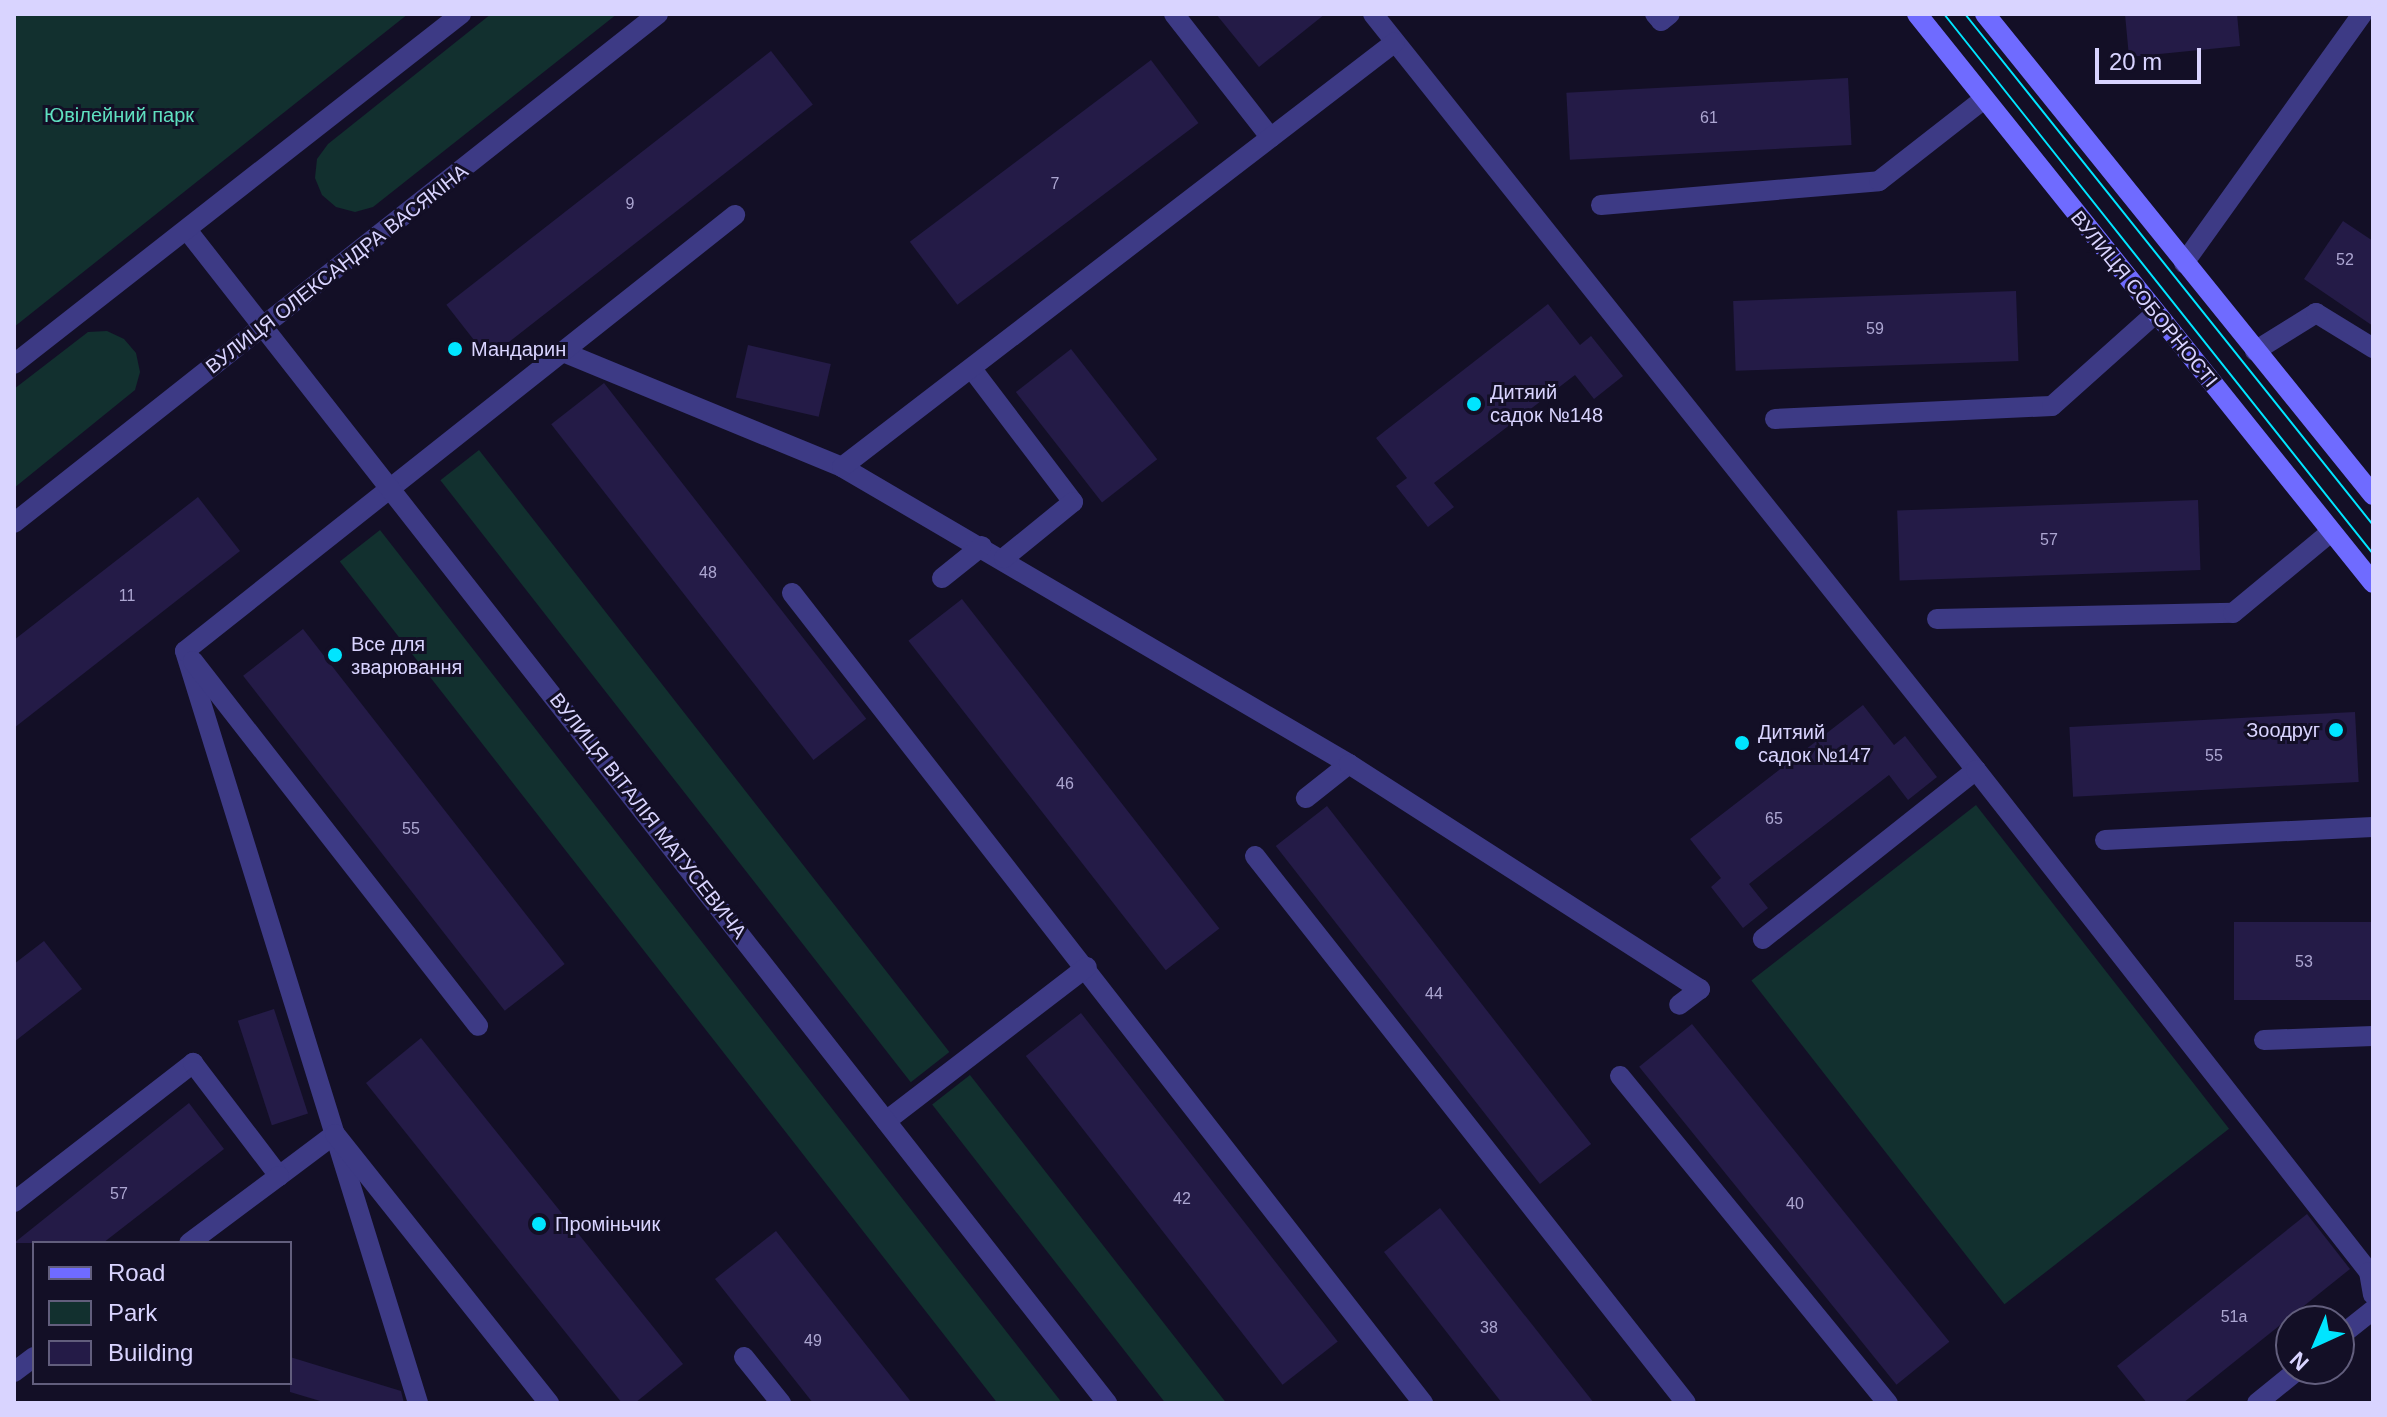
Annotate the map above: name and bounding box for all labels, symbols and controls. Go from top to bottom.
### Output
scale bar [2099,32,2205,82]
text: 20 m [2109,48,2162,75]
park label: Ювілейний парк [44,103,194,127]
house number: 61 [1700,108,1718,128]
street label: ВУЛИЦЯ ОЛЕКСАНДРА ВАСЯКІНА [201,159,473,379]
house number: 7 [1051,174,1059,194]
house number: 9 [626,194,634,214]
street label: ВУЛИЦЯ СОБОРНОСТІ [2065,206,2223,392]
house number: 52 [2336,250,2354,270]
house number: 59 [1866,319,1884,339]
place label: Мандарин [471,337,566,361]
marker: Мандарин [446,340,464,358]
place label: Дитяий садок №148 [1490,380,1603,427]
marker: Дитяий садок №148 [1465,395,1483,413]
house number: 57 [2040,530,2058,550]
house number: 48 [699,563,717,583]
house number: 11 [119,586,135,606]
place label: Все для зварювання [351,632,462,679]
marker: Все для зварювання [326,646,344,664]
street label: ВУЛИЦЯ ВІТАЛІЯ МАТУСЕВИЧА [545,688,751,944]
place label: Зоодруг [2246,718,2320,742]
place label: Дитяий садок №147 [1758,720,1871,767]
marker: Зоодруг [2327,721,2345,739]
marker: Дитяий садок №147 [1733,734,1751,752]
house number: 55 [2205,746,2223,766]
house number: 46 [1056,774,1074,794]
house number: 65 [1765,809,1783,829]
house number: 55 [402,819,420,839]
house number: 53 [2295,952,2313,972]
house number: 44 [1425,984,1443,1004]
house number: 57 [110,1184,128,1204]
house number: 42 [1173,1189,1191,1209]
house number: 40 [1786,1194,1804,1214]
place label: Проміньчик [555,1212,660,1236]
marker: Проміньчик [530,1215,548,1233]
legend [32,1241,292,1385]
text: Road [108,1259,165,1286]
text: Park [108,1299,157,1326]
north arrow [2275,1305,2355,1385]
house number: 51а [2221,1307,2247,1327]
house number: 38 [1480,1318,1498,1338]
house number: 49 [804,1331,822,1351]
text: Building [108,1339,193,1366]
text: N [2285,1347,2314,1376]

